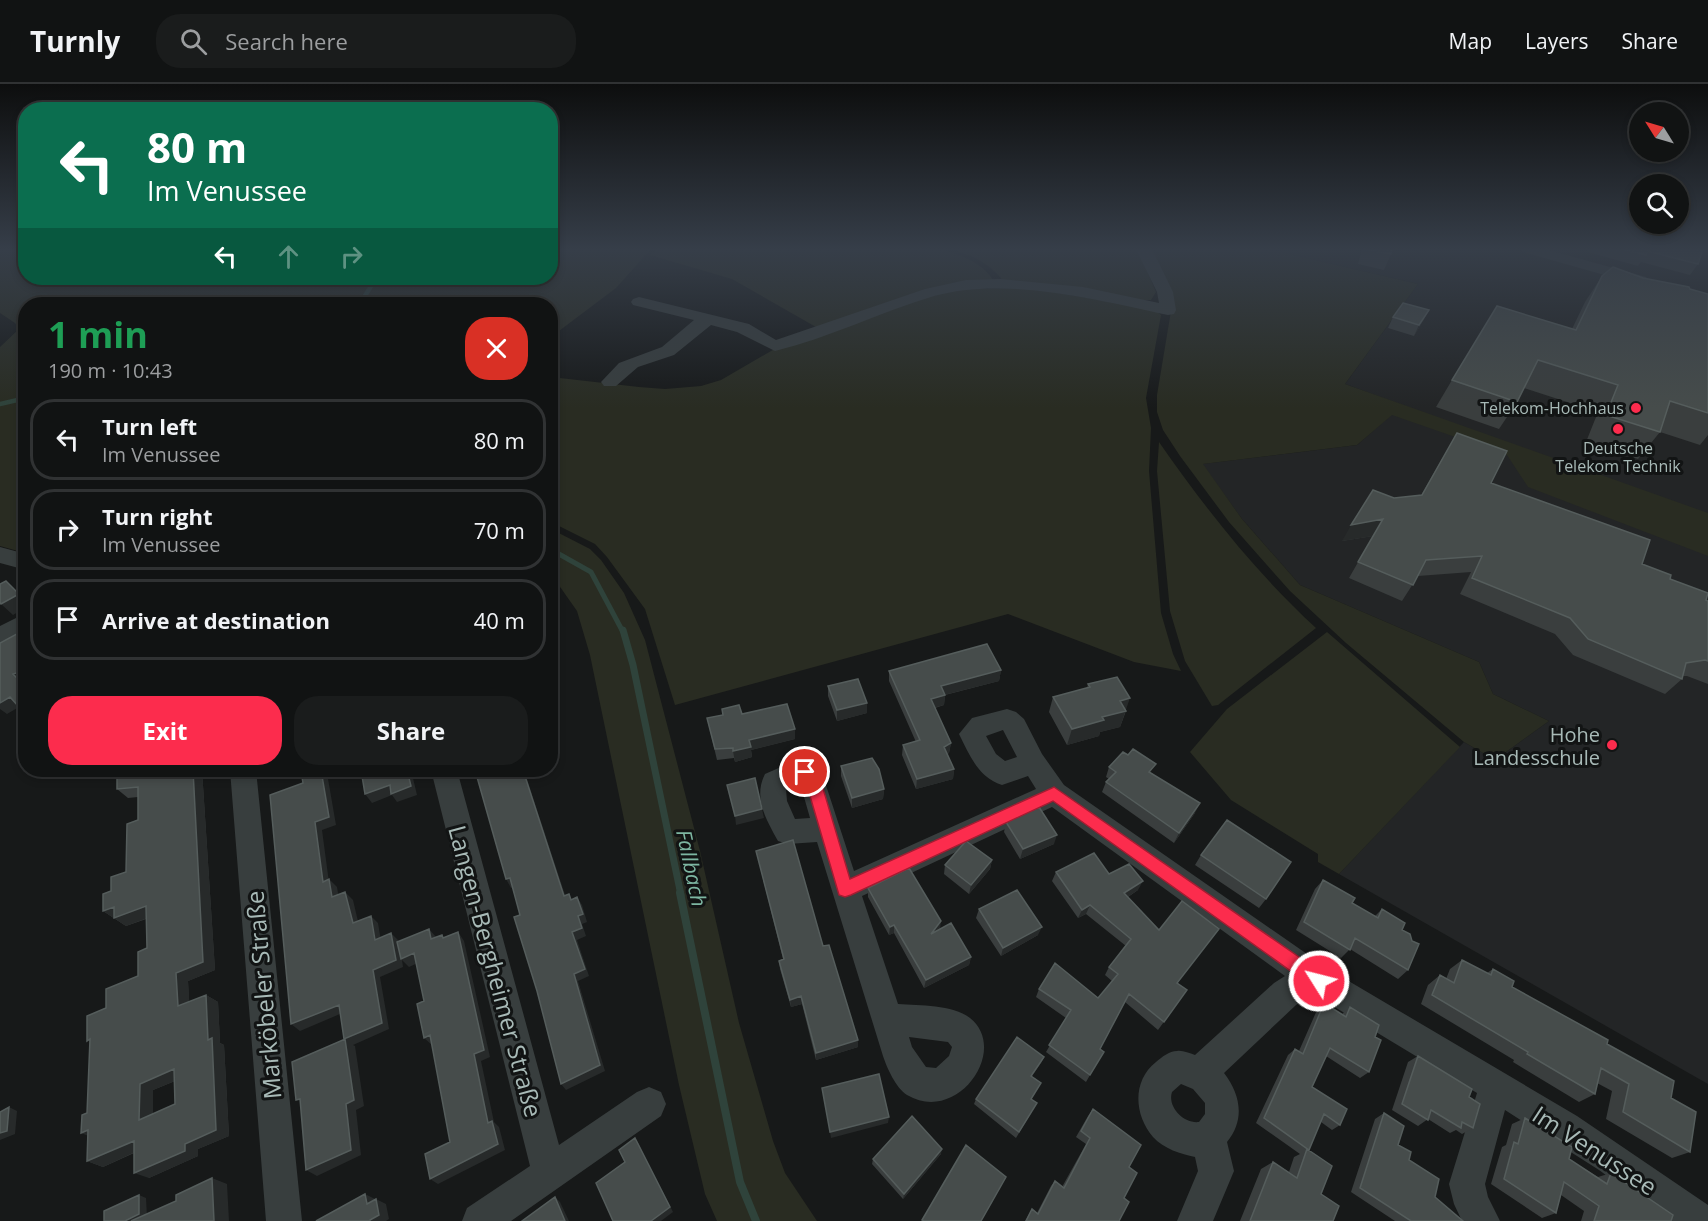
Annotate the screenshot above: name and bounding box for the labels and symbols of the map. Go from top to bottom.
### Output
north arrow [1629,102,1689,162]
place label: Telekom-Hochhaus [1480,397,1624,419]
marker: Telekom-Hochhaus [1629,401,1643,415]
marker: Deutsche Telekom Technik [1611,422,1625,436]
place label: Deutsche Telekom Technik [1555,437,1681,477]
place label: Hohe Landesschule [1473,721,1600,771]
marker: Hohe Landesschule [1605,738,1619,752]
pin [779,746,830,797]
street label: Langen-Bergheimer Straße [441,822,551,1120]
water label: Fallbach [670,827,714,909]
street label: Marköbeler Straße [237,890,289,1100]
position arrow [1287,949,1351,1013]
street label: Im Venussee [1526,1097,1664,1203]

